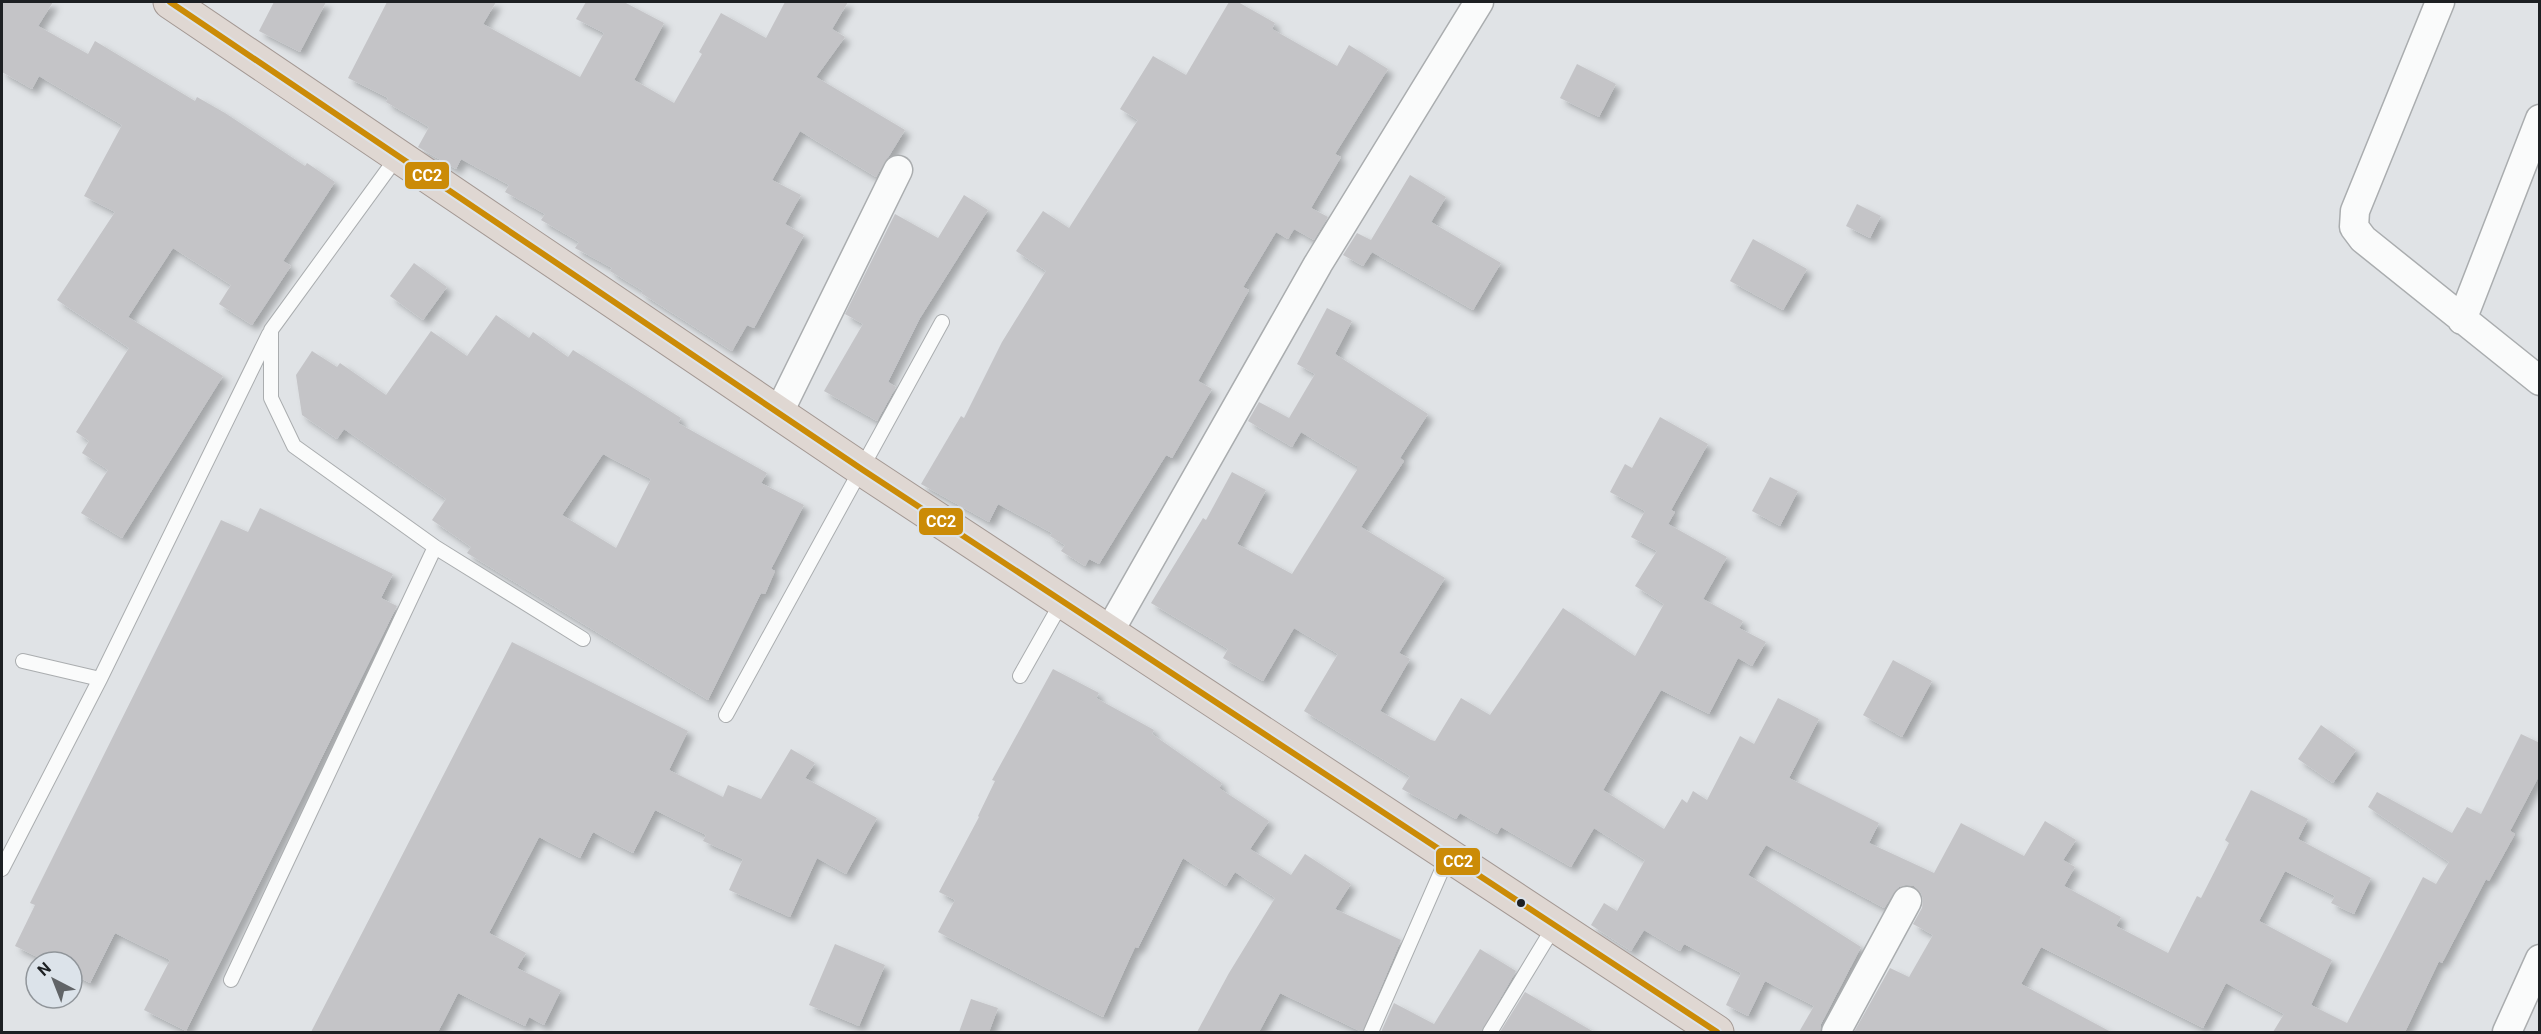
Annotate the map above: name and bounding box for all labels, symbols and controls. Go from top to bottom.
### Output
line badge: CC2 [404,161,450,190]
text: CC2 [412,166,442,185]
line badge: CC2 [918,507,964,536]
text: CC2 [926,512,956,531]
line badge: CC2 [1435,847,1481,876]
text: CC2 [1443,852,1473,871]
unlabelled marker [1515,897,1527,909]
north arrow [24,950,84,1010]
text: N [34,958,55,980]

